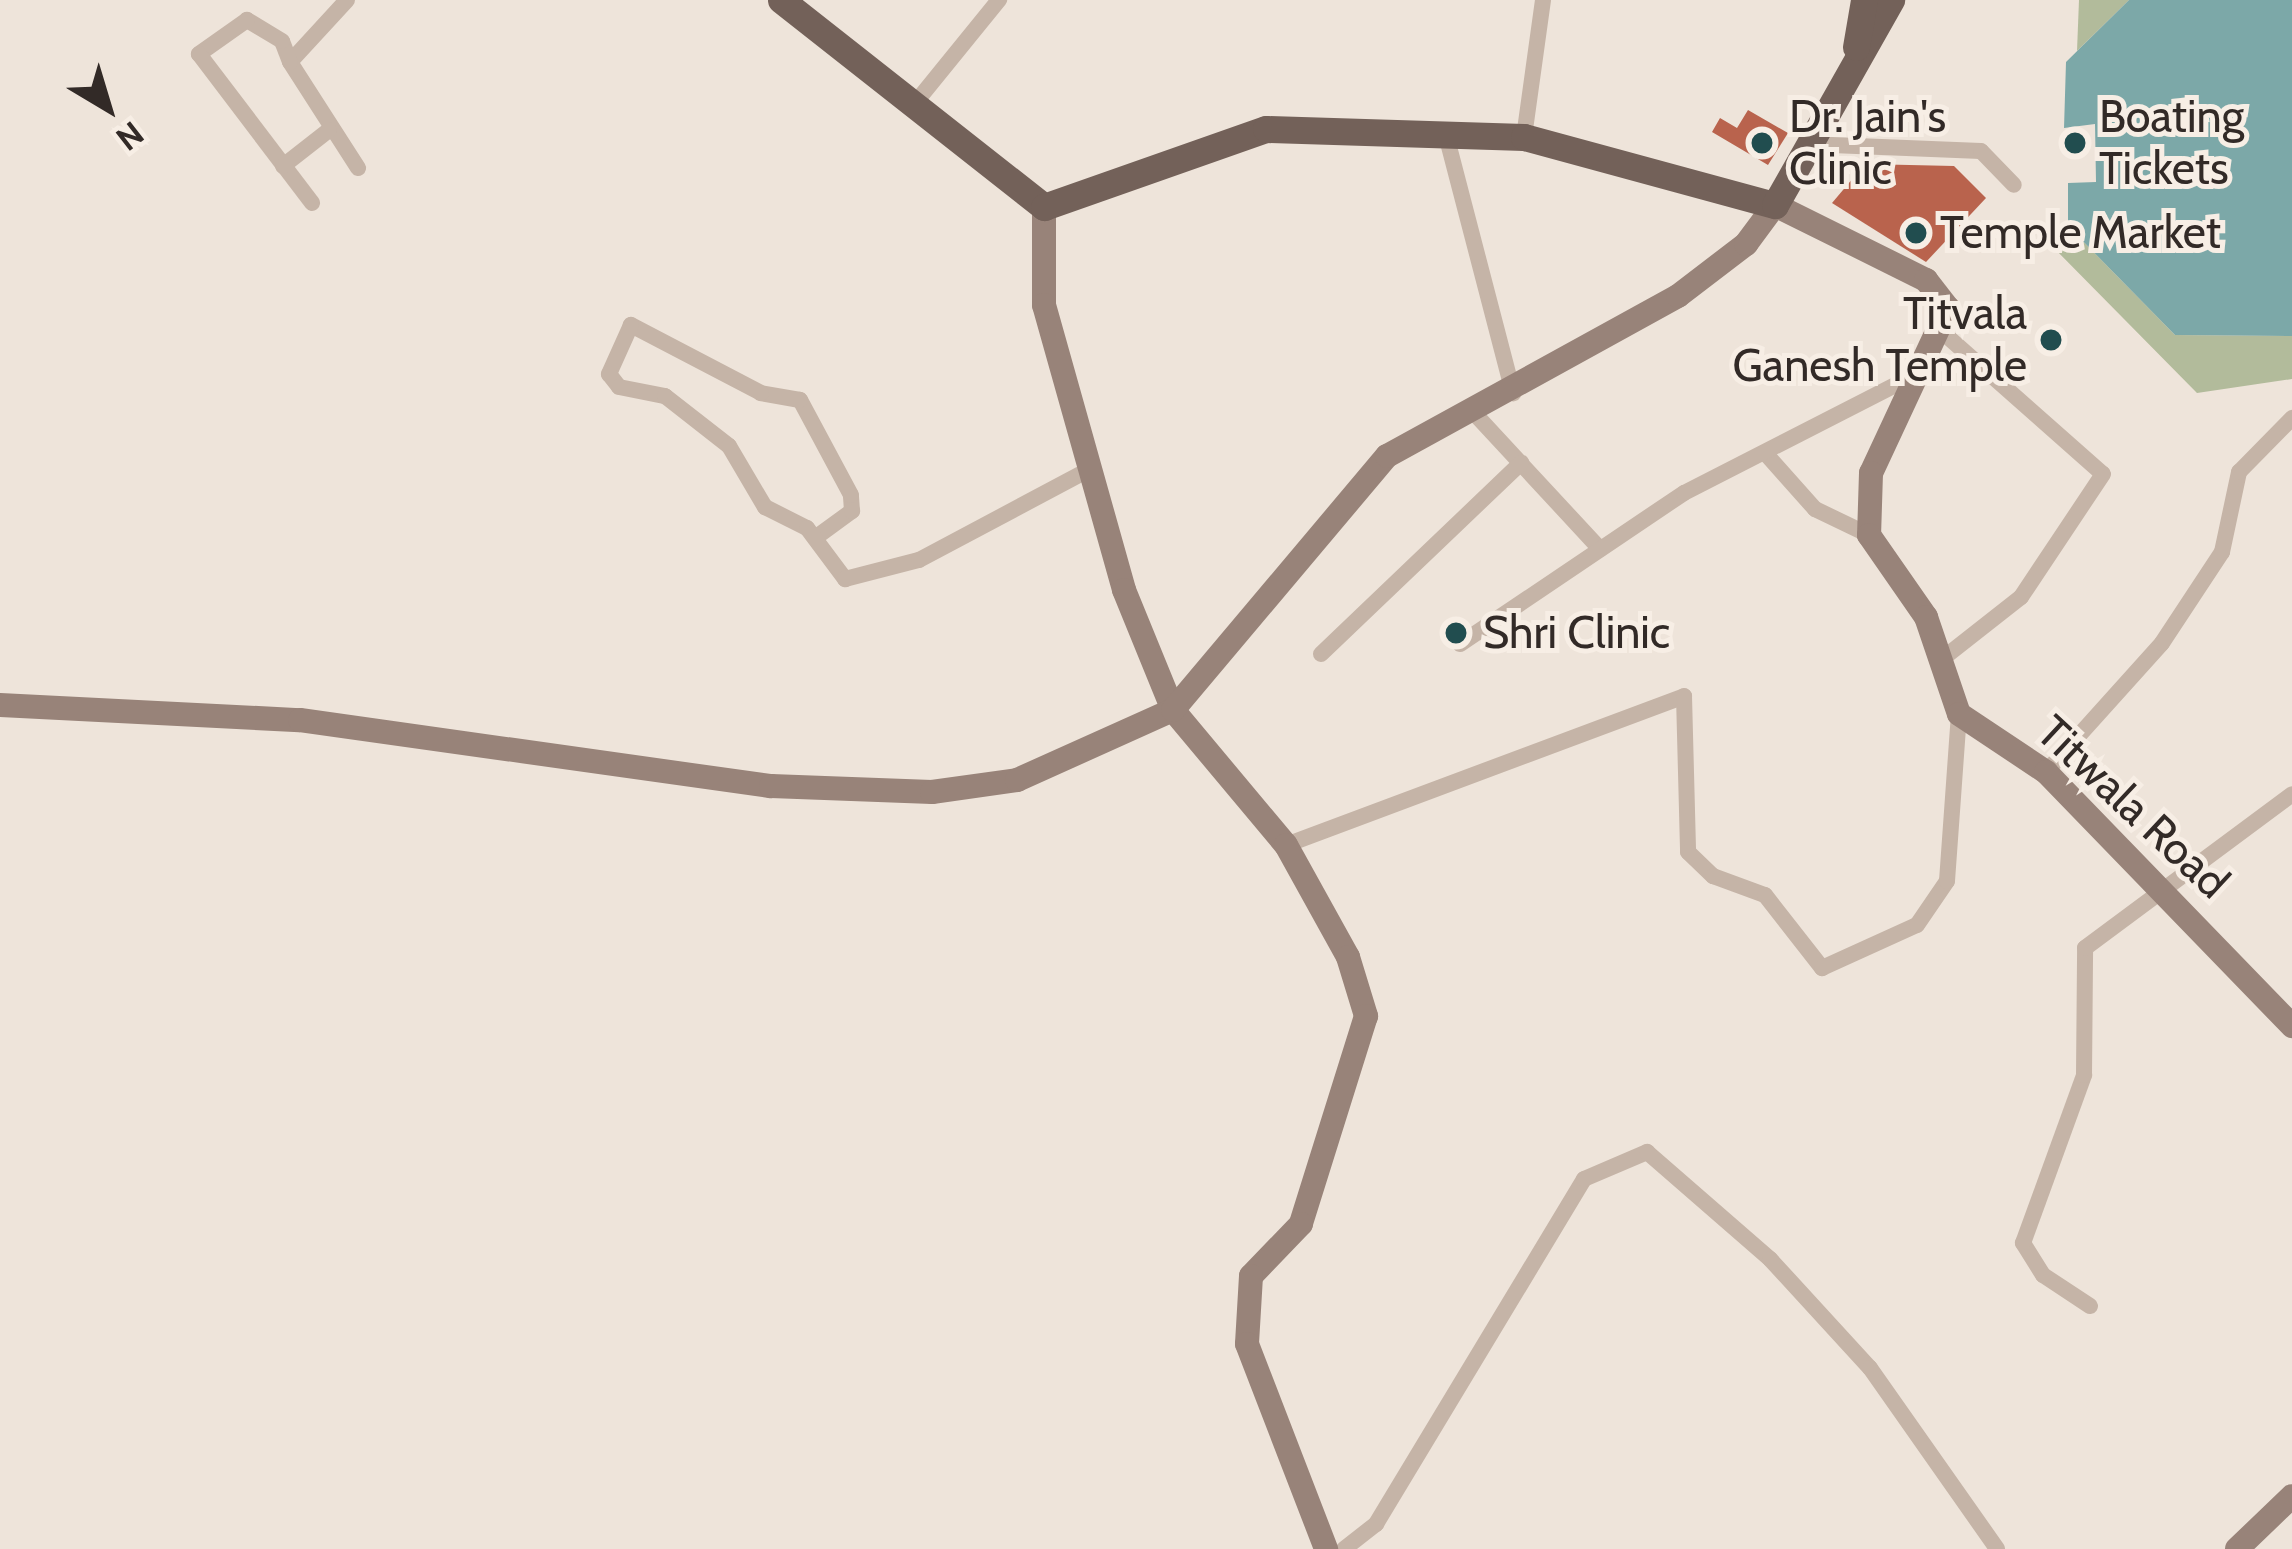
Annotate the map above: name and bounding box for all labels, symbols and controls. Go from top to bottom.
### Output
north arrow [48,48,168,168]
place label: Dr. Jain's Clinic [1789,90,1946,196]
place label: Boating Tickets [2099,90,2244,196]
text: N [109,113,152,159]
marker: Dr. Jain's Clinic [1746,127,1778,159]
marker: Boating Tickets [2062,130,2088,156]
place label: Temple Market [1940,206,2221,260]
marker: Temple Market [1903,220,1929,246]
place label: Titvala Ganesh Temple [1732,287,2027,393]
marker: Titvala Ganesh Temple [2038,327,2064,353]
place label: Shri Clinic [1483,606,1670,660]
marker: Shri Clinic [1440,617,1472,649]
street label: Titwala Road [2026,705,2240,909]

